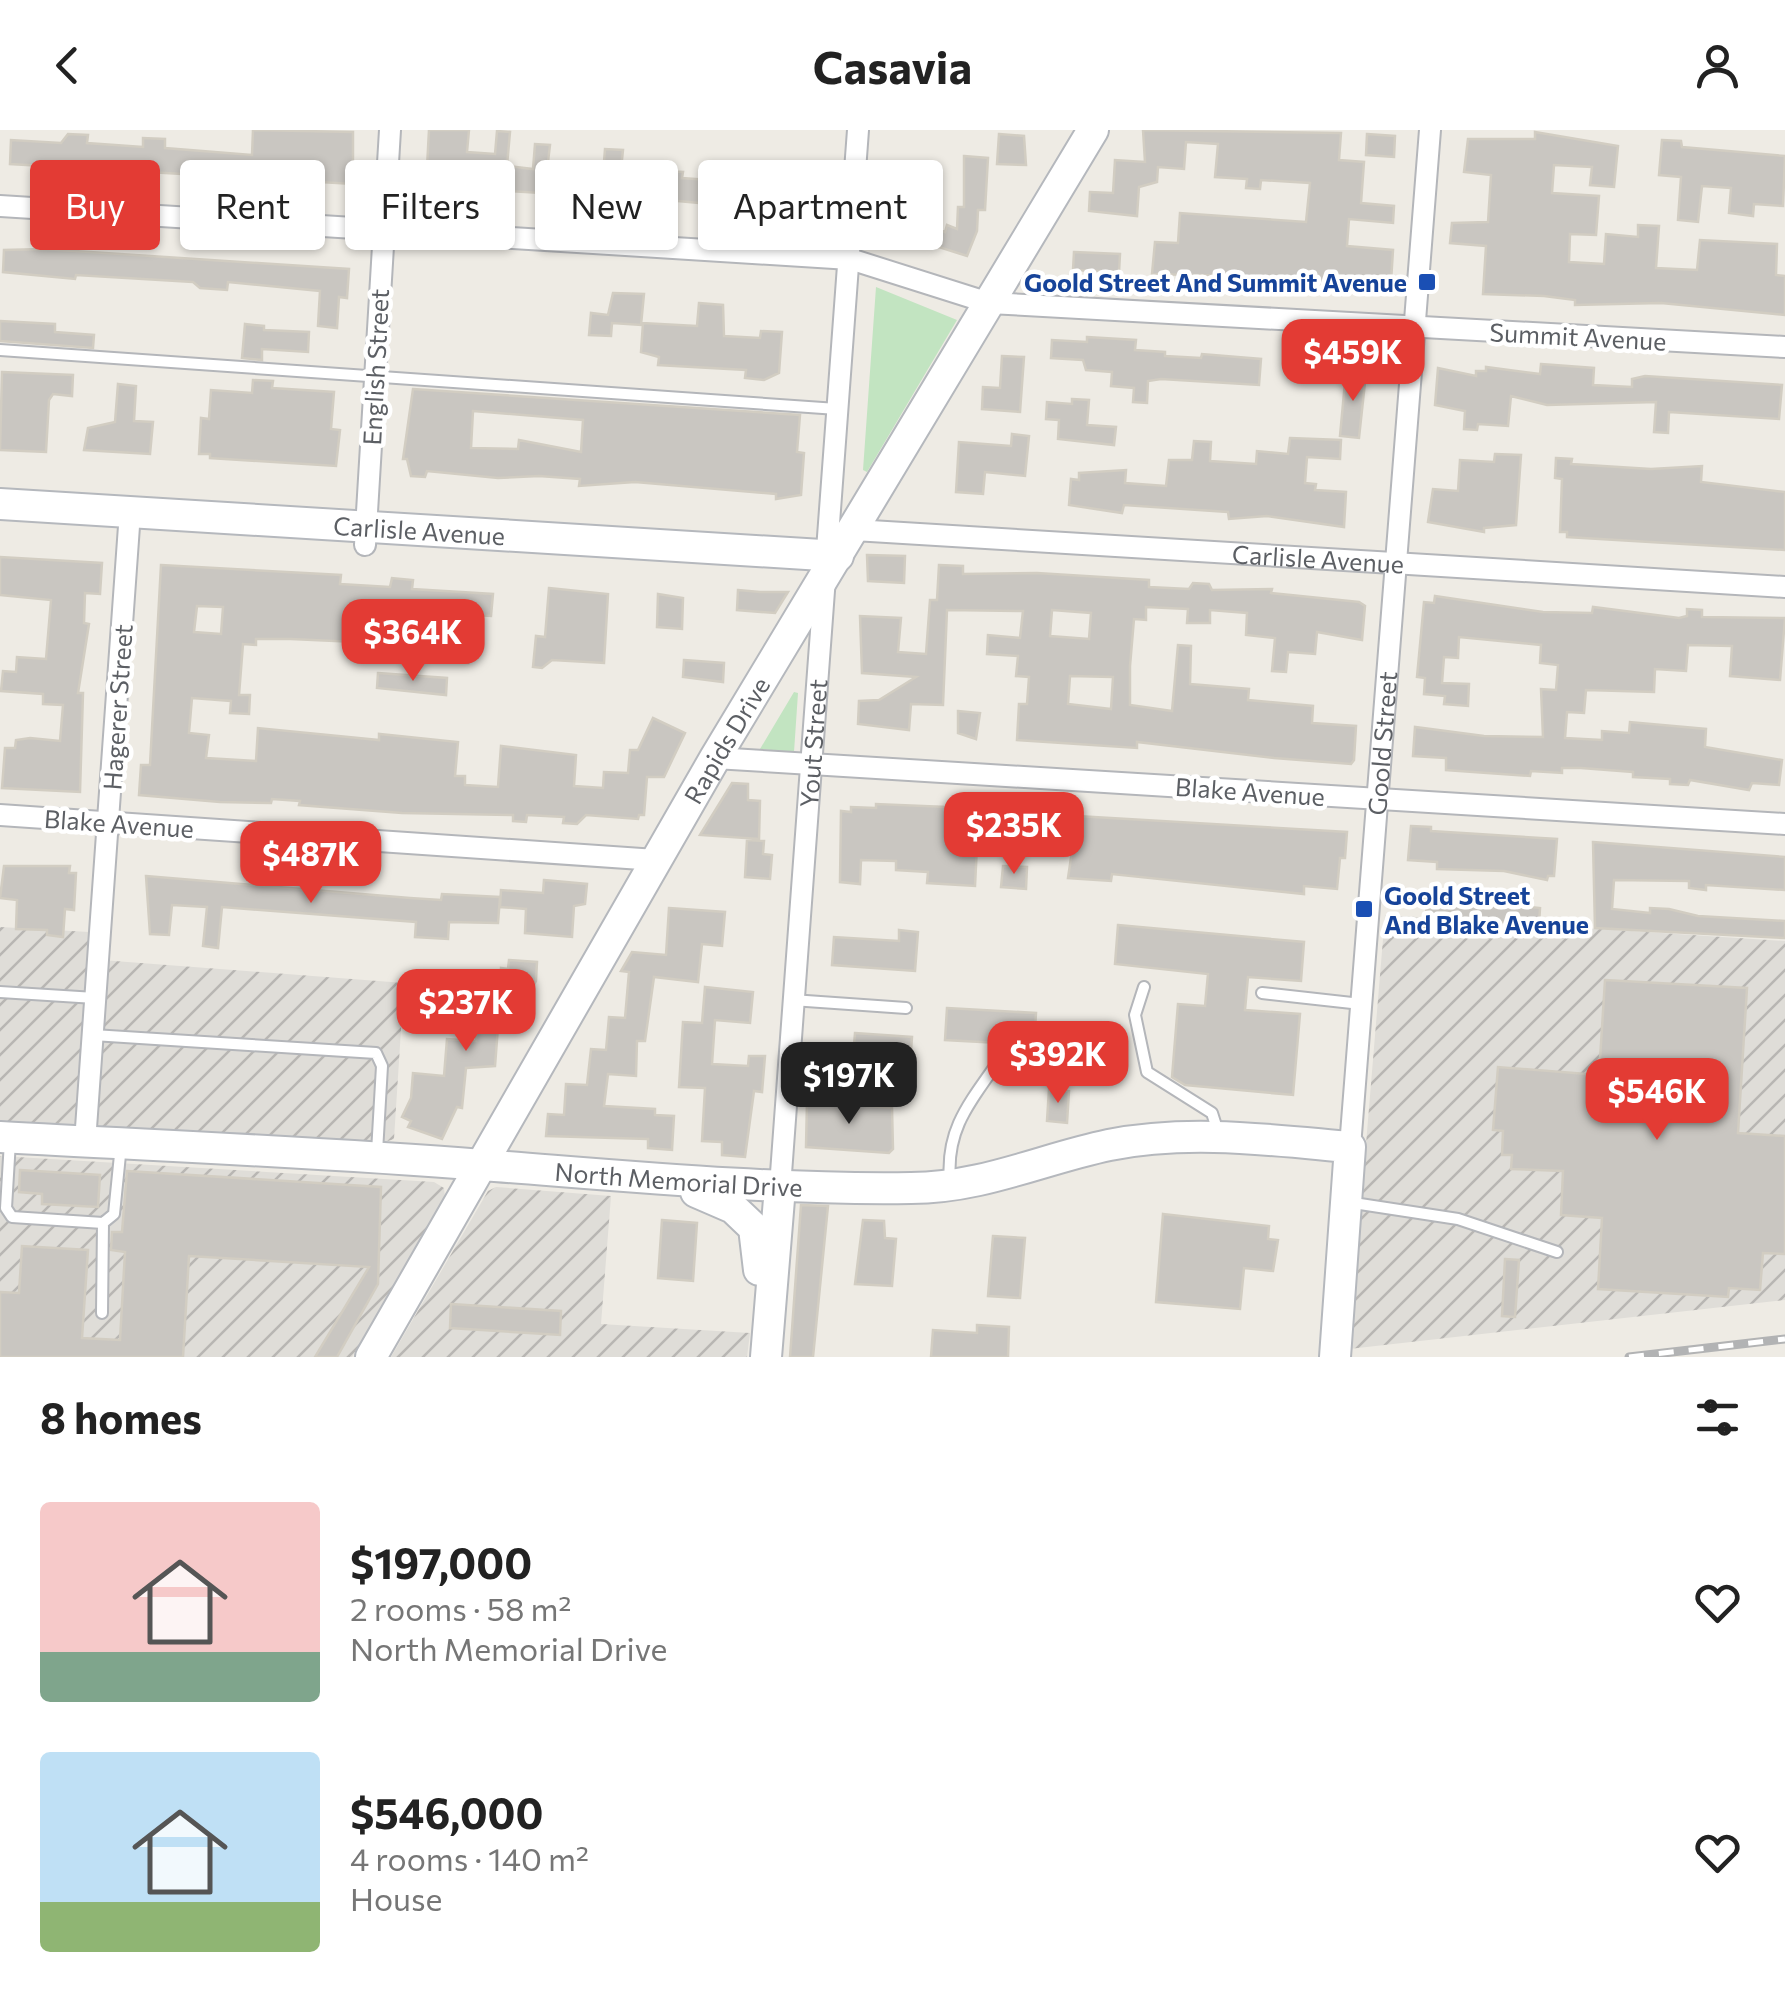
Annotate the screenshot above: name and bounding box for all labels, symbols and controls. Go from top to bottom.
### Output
icon: back [40,38,95,93]
text: Casavia [813,38,972,93]
icon: person [1690,38,1745,93]
chip: Buy [30,160,160,250]
chip: Rent [180,160,325,250]
chip: Filters [345,160,515,250]
chip: New [535,160,678,250]
chip: Apartment [698,160,943,250]
place label: Goold Street And Summit Avenue [1024,267,1407,297]
marker: Goold Street And Summit Avenue [1416,271,1438,293]
street label: English Street [356,288,394,446]
street label: Summit Avenue [1489,316,1667,356]
pin: $459K [1283,319,1423,404]
text: $459K [1304,331,1402,371]
street label: Carlisle Avenue [332,510,506,550]
street label: Carlisle Avenue [1231,538,1405,579]
pin: $364K [343,599,483,684]
text: $364K [364,611,462,651]
street label: Hagerer Street [96,623,138,791]
street label: Goold Street [1361,670,1402,816]
street label: Rapids Drive [677,671,775,809]
street label: Yout Street [793,678,832,808]
street label: Blake Avenue [1174,771,1326,811]
pin: $235K [944,792,1084,877]
street label: Blake Avenue [43,803,195,843]
text: $235K [966,804,1062,844]
pin: $487K [241,821,381,906]
text: $487K [262,833,360,873]
place label: Goold Street And Blake Avenue [1384,880,1589,939]
marker: Goold Street And Blake Avenue [1353,898,1375,920]
pin: $237K [396,969,536,1054]
text: $237K [419,981,513,1021]
pin: $392K [988,1021,1128,1106]
text: $392K [1009,1033,1107,1073]
pin: $197K [779,1042,919,1127]
text: $197K [803,1054,895,1094]
pin: $546K [1587,1058,1727,1143]
text: $546K [1608,1070,1706,1110]
street label: North Memorial Drive [554,1156,803,1202]
icon: filters [1690,1390,1745,1445]
text: 8 homes [40,1391,202,1443]
text: $197,000 [350,1536,532,1588]
icon: home [120,1542,240,1662]
icon: heart [1690,1575,1745,1630]
text: 2 rooms · 58 m² [350,1588,571,1628]
text: North Memorial Drive [350,1628,667,1668]
text: $546,000 [350,1786,543,1838]
icon: home [120,1792,240,1912]
icon: heart [1690,1825,1745,1880]
text: 4 rooms · 140 m² [350,1838,589,1878]
text: House [350,1878,442,1918]

